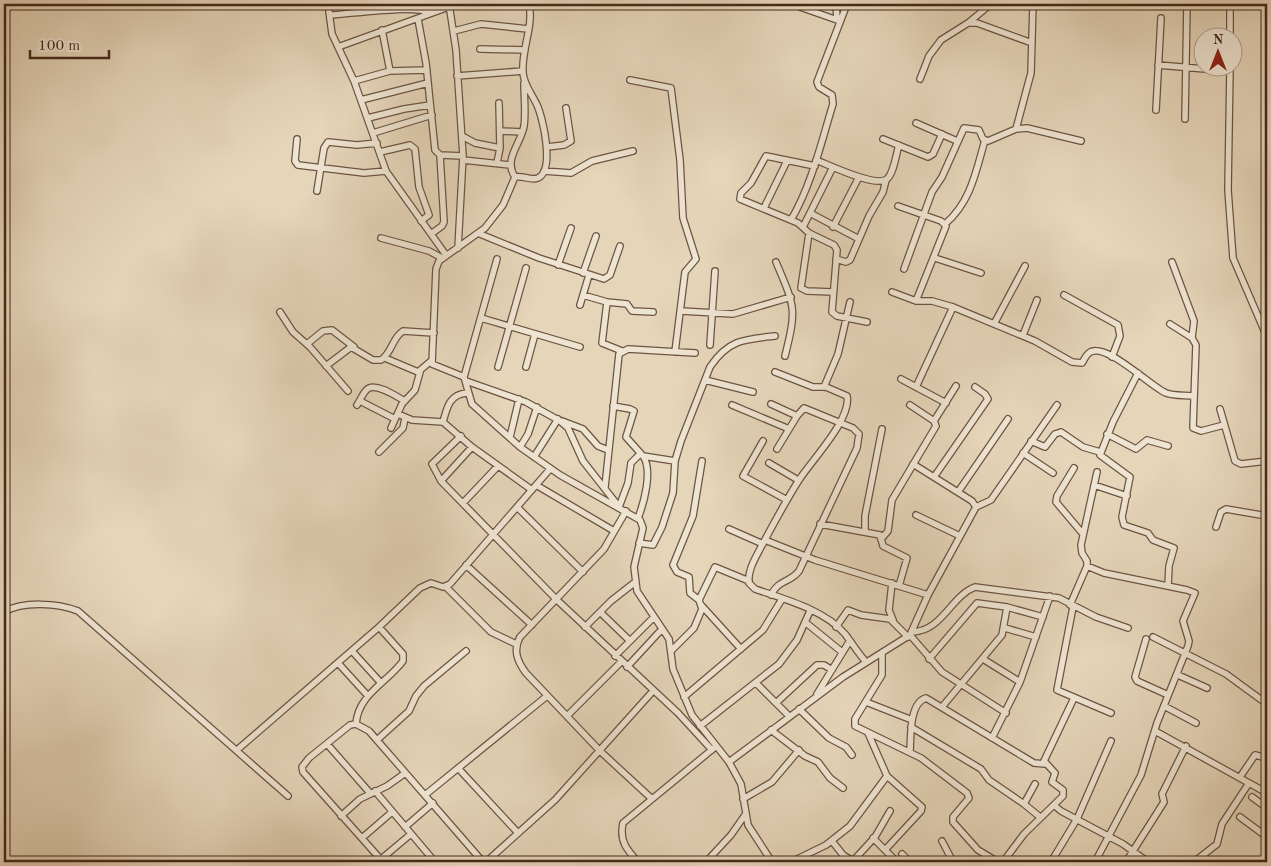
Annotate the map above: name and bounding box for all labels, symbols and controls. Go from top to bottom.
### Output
scale bar [30,28,109,60]
north arrow [1194,28,1244,78]
text: N [1213,33,1224,47]
text: 100 m [38,39,80,54]

